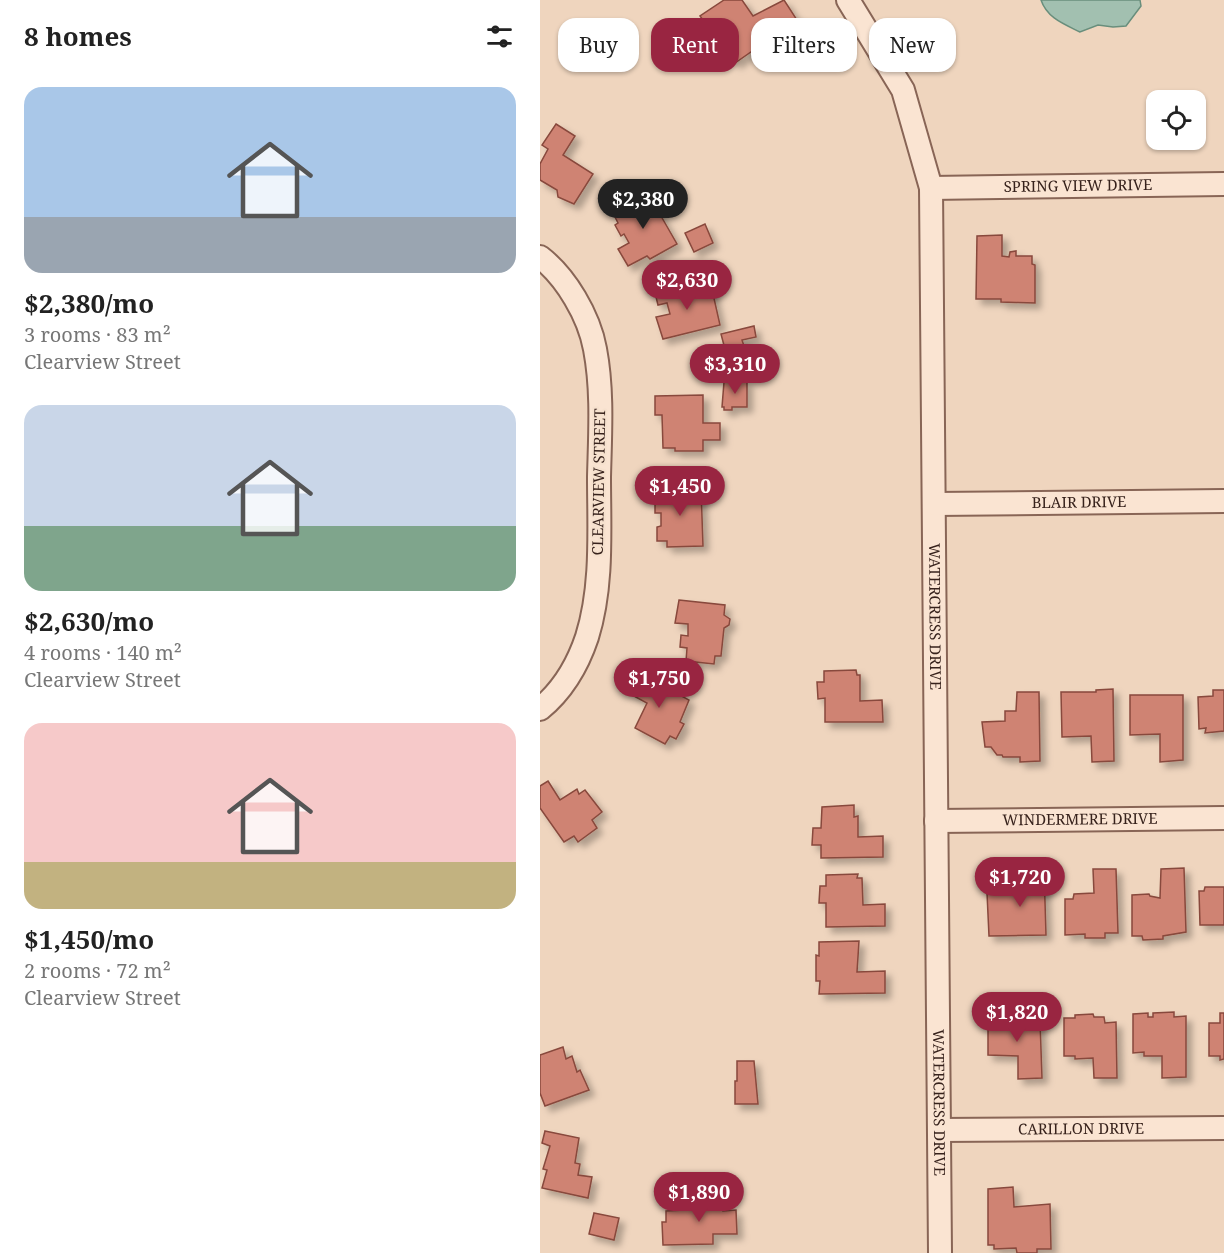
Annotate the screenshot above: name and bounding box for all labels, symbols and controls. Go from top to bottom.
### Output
text: 8 homes [24,18,132,54]
chip: Buy [558,18,639,72]
chip: Rent [651,18,739,72]
chip: Filters [751,18,857,72]
chip: New [869,18,956,72]
icon: filters [483,20,516,53]
map controls [1146,90,1206,150]
button: locate [1146,90,1206,150]
icon: home [216,126,324,234]
street label: SPRING VIEW DRIVE [1003,174,1152,196]
pin: $2,380 [594,179,692,230]
text: $2,380 [612,185,674,212]
pin: $2,630 [638,260,736,311]
text: $2,630 [656,266,718,293]
text: $2,380/mo [24,285,154,321]
text: 3 rooms · 83 m² [24,321,171,348]
pin: $3,310 [686,344,784,395]
text: Clearview Street [24,348,181,375]
text: $3,310 [704,350,766,377]
street label: CLEARVIEW STREET [587,408,609,556]
icon: home [216,444,324,552]
pin: $1,450 [631,466,729,517]
text: $1,450 [649,472,711,499]
street label: BLAIR DRIVE [1031,491,1126,512]
street label: WATERCRESS DRIVE [925,543,946,690]
text: $2,630/mo [24,603,154,639]
text: 4 rooms · 140 m² [24,639,182,666]
pin: $1,750 [610,658,708,709]
text: $1,750 [628,664,690,691]
text: Clearview Street [24,666,181,693]
icon: home [216,762,324,870]
street label: WINDERMERE DRIVE [1002,808,1158,829]
pin: $1,720 [971,857,1069,908]
text: $1,720 [989,863,1051,890]
text: $1,450/mo [24,921,154,957]
text: 2 rooms · 72 m² [24,957,171,984]
text: Clearview Street [24,984,181,1011]
pin: $1,820 [968,992,1066,1043]
text: $1,820 [986,998,1048,1025]
street label: WATERCRESS DRIVE [929,1029,950,1176]
street label: CARILLON DRIVE [1018,1118,1144,1138]
pin: $1,890 [650,1172,748,1223]
text: $1,890 [668,1178,730,1205]

